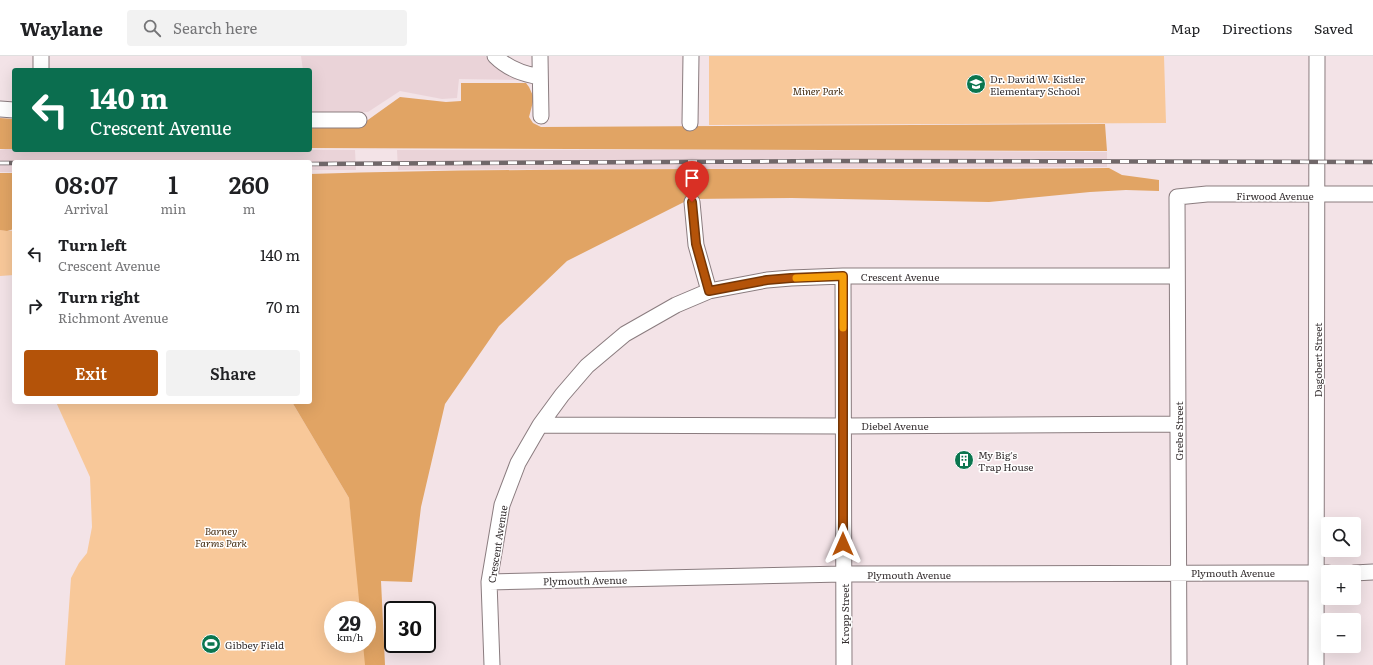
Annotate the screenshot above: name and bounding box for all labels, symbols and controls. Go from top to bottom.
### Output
search box [127,10,407,46]
text: Waylane [20,14,103,42]
text: Search here [173,16,257,39]
icon: search [141,17,163,39]
text: Map [1170,18,1200,38]
text: Directions [1222,18,1292,38]
text: Saved [1314,18,1353,38]
place label: Dr. David W. Kistler Elementary School [990,71,1085,98]
school or university icon: Dr. David W. Kistler Elementary School [965,73,987,95]
text: 140 m [90,76,168,118]
park label: Miner Park [793,83,844,98]
icon: left [24,84,76,136]
text: Crescent Avenue [90,114,232,141]
pin [675,161,709,202]
text: 08:07 [55,166,118,201]
text: 1 [168,166,178,201]
text: 260 [229,166,269,201]
icon: arrive [681,167,703,189]
street label: Firwood Avenue [1236,188,1314,203]
text: Arrival [64,199,108,218]
text: min [160,199,186,218]
text: m [243,199,255,218]
text: Turn left [58,233,127,256]
icon: left [24,243,46,265]
text: 140 m [260,243,300,266]
text: Crescent Avenue [58,256,160,275]
street label: Crescent Avenue [861,269,939,284]
text: Turn right [58,285,140,308]
icon: right [24,295,46,317]
text: 70 m [266,295,300,318]
text: Richmont Avenue [58,308,168,327]
street label: Dagobert Street [1310,323,1325,397]
button: Exit [24,350,158,396]
button: Share [166,350,300,396]
street label: Grebe Street [1171,402,1186,460]
street label: Diebel Avenue [861,418,929,433]
place label: My Big's Trap House [978,447,1033,474]
building icon: My Big's Trap House [953,449,975,471]
street label: Crescent Avenue [483,504,511,584]
map controls [1321,517,1361,653]
button: search [1321,517,1361,557]
park label: Barney Farms Park [195,523,247,550]
position arrow [822,523,864,565]
street label: Plymouth Avenue [1191,565,1275,580]
button: + [1321,565,1361,605]
street label: Plymouth Avenue [867,567,951,582]
street label: Plymouth Avenue [543,572,627,588]
street label: Kropp Street [837,584,852,644]
speed limit sign: 30 [384,601,436,653]
text: 29 [339,607,361,637]
button: − [1321,613,1361,653]
text: km/h [337,629,363,644]
sports icon: Gibbey Field [200,633,222,655]
place label: Gibbey Field [225,637,284,652]

